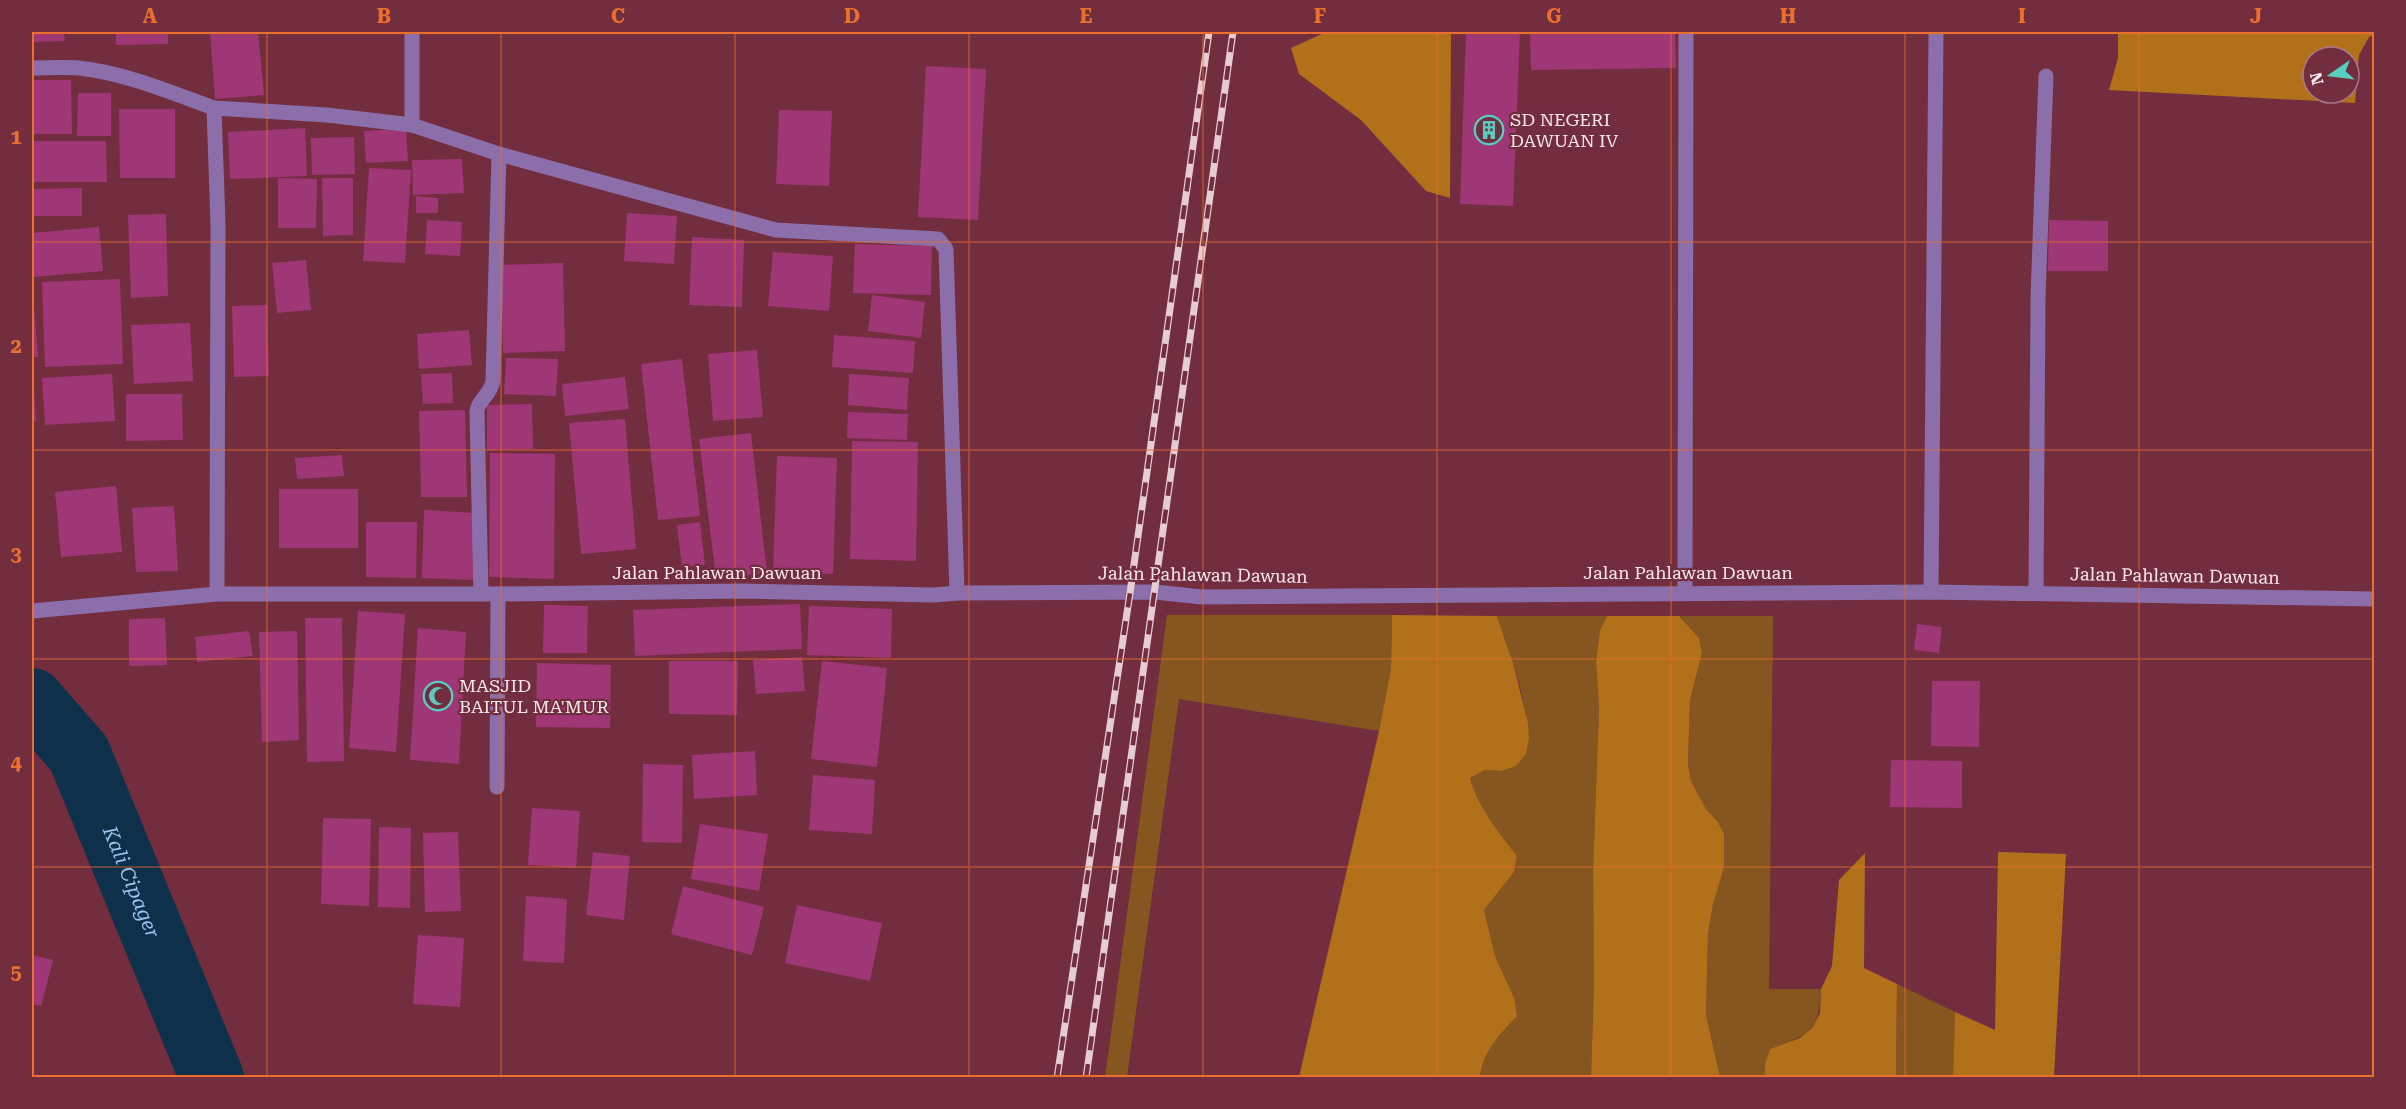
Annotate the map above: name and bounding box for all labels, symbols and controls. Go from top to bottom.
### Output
text: A [143,4,158,28]
text: B [377,4,391,28]
text: C [611,4,625,28]
text: D [844,4,860,28]
text: E [1080,4,1093,28]
text: F [1314,4,1326,28]
text: G [1546,4,1562,28]
text: H [1780,4,1796,28]
text: I [2018,4,2026,28]
text: J [2250,4,2262,28]
north arrow [2301,45,2361,105]
text: N [2306,70,2328,87]
place label: SD NEGERI DAWUAN IV [1510,109,1619,151]
building icon: SD NEGERI DAWUAN IV [1473,114,1505,146]
text: 1 [10,125,22,149]
text: 2 [10,334,22,358]
text: 3 [10,542,22,566]
street label: Jalan Pahlawan Dawuan [612,562,822,583]
street label: Jalan Pahlawan Dawuan [1098,562,1308,587]
street label: Jalan Pahlawan Dawuan [1583,562,1793,583]
street label: Jalan Pahlawan Dawuan [2070,563,2280,588]
place label: MASJID BAITUL MA'MUR [459,675,609,717]
mosque icon: MASJID BAITUL MA'MUR [422,680,454,712]
text: 4 [10,751,22,775]
water label: Kali Cipager [98,822,165,942]
text: 5 [10,960,22,984]

